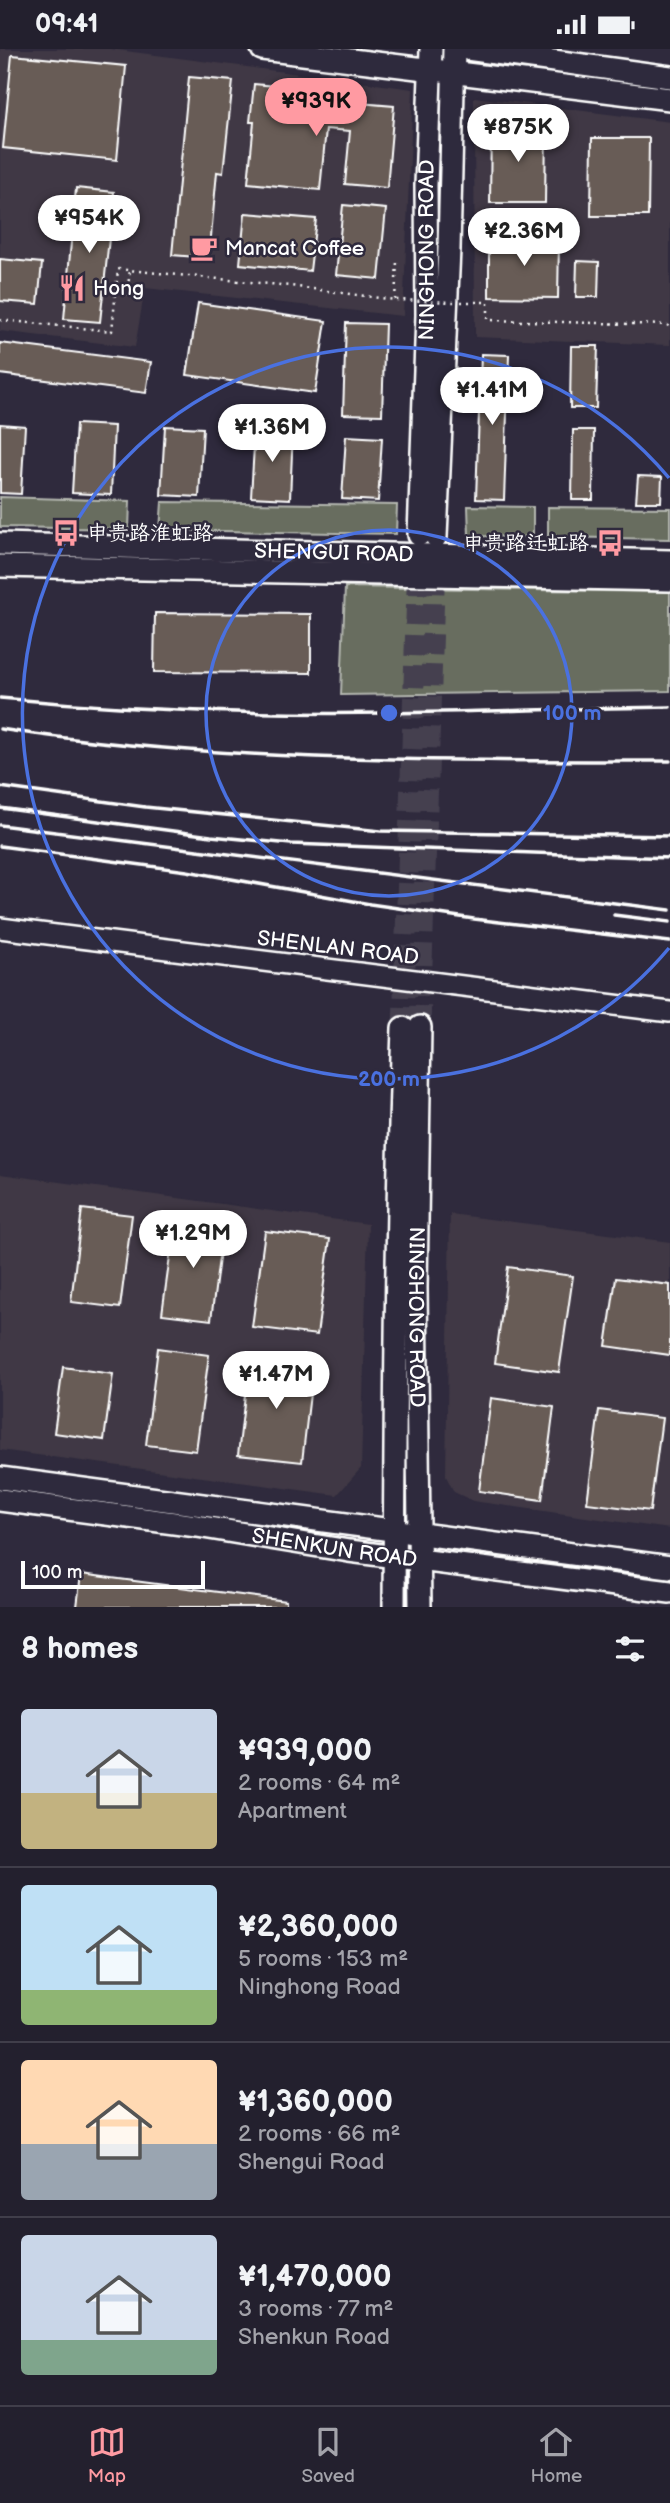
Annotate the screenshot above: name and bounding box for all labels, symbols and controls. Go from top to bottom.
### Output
text: 09:41 [35,9,98,40]
pin: ¥939K [267,78,365,138]
text: ¥939K [281,87,351,115]
pin: ¥875K [469,104,567,164]
text: ¥875K [483,113,553,141]
street label: NINGHONG ROAD [413,159,440,341]
pin: ¥954K [40,195,138,255]
text: ¥954K [54,204,124,232]
pin: ¥2.36M [467,209,581,268]
text: ¥2.36M [484,217,564,245]
cafe icon: Mancat Coffee [189,233,219,263]
place label: Mancat Coffee [225,236,364,261]
restaurant icon: Hong [57,273,87,303]
place label: Hong [93,276,144,301]
pin: ¥1.41M [435,367,549,427]
text: ¥1.41M [456,376,528,404]
pin: ¥1.36M [215,405,329,464]
text: ¥1.36M [234,413,310,441]
bus stop icon: 申贵路淮虹路 [51,518,81,548]
place label: 申贵路淮虹路 [87,521,213,546]
bus stop icon: 申贵路迁虹路 [595,528,625,558]
place label: 申贵路迁虹路 [463,531,589,556]
street label: SHENGUI ROAD [254,538,414,567]
centre of rings [377,701,401,725]
text: 100 m [543,701,601,726]
street label: SHENLAN ROAD [256,926,420,970]
text: 200 m [358,1067,420,1092]
pin: ¥1.29M [136,1211,250,1270]
text: ¥1.29M [155,1219,231,1247]
street label: NINGHONG ROAD [403,1226,430,1408]
pin: ¥1.47M [219,1351,333,1411]
text: ¥1.47M [239,1360,313,1388]
street label: SHENKUN ROAD [250,1523,419,1572]
scale bar [21,1558,205,1590]
text: 100 m [32,1561,83,1584]
icon: filters [611,1630,649,1668]
text: 8 homes [21,1631,138,1667]
text: ¥939,000 [238,1733,372,1769]
icon: home [77,1737,161,1821]
text: 2 rooms · 64 m² [238,1769,400,1797]
text: Apartment [238,1797,347,1825]
text: ¥2,360,000 [238,1909,398,1945]
icon: home [77,1913,161,1997]
text: 5 rooms · 153 m² [238,1945,408,1973]
text: Ninghong Road [238,1973,401,2001]
text: ¥1,360,000 [238,2084,393,2120]
icon: home [77,2088,161,2172]
text: 2 rooms · 66 m² [238,2120,400,2148]
text: Shengui Road [238,2148,385,2176]
text: ¥1,470,000 [238,2259,391,2295]
icon: home [77,2263,161,2347]
text: 3 rooms · 77 m² [238,2295,394,2323]
text: Shenkun Road [238,2323,390,2351]
tab: Map [88,2423,126,2488]
tab: Saved [302,2423,355,2488]
tab: Home [531,2423,582,2488]

